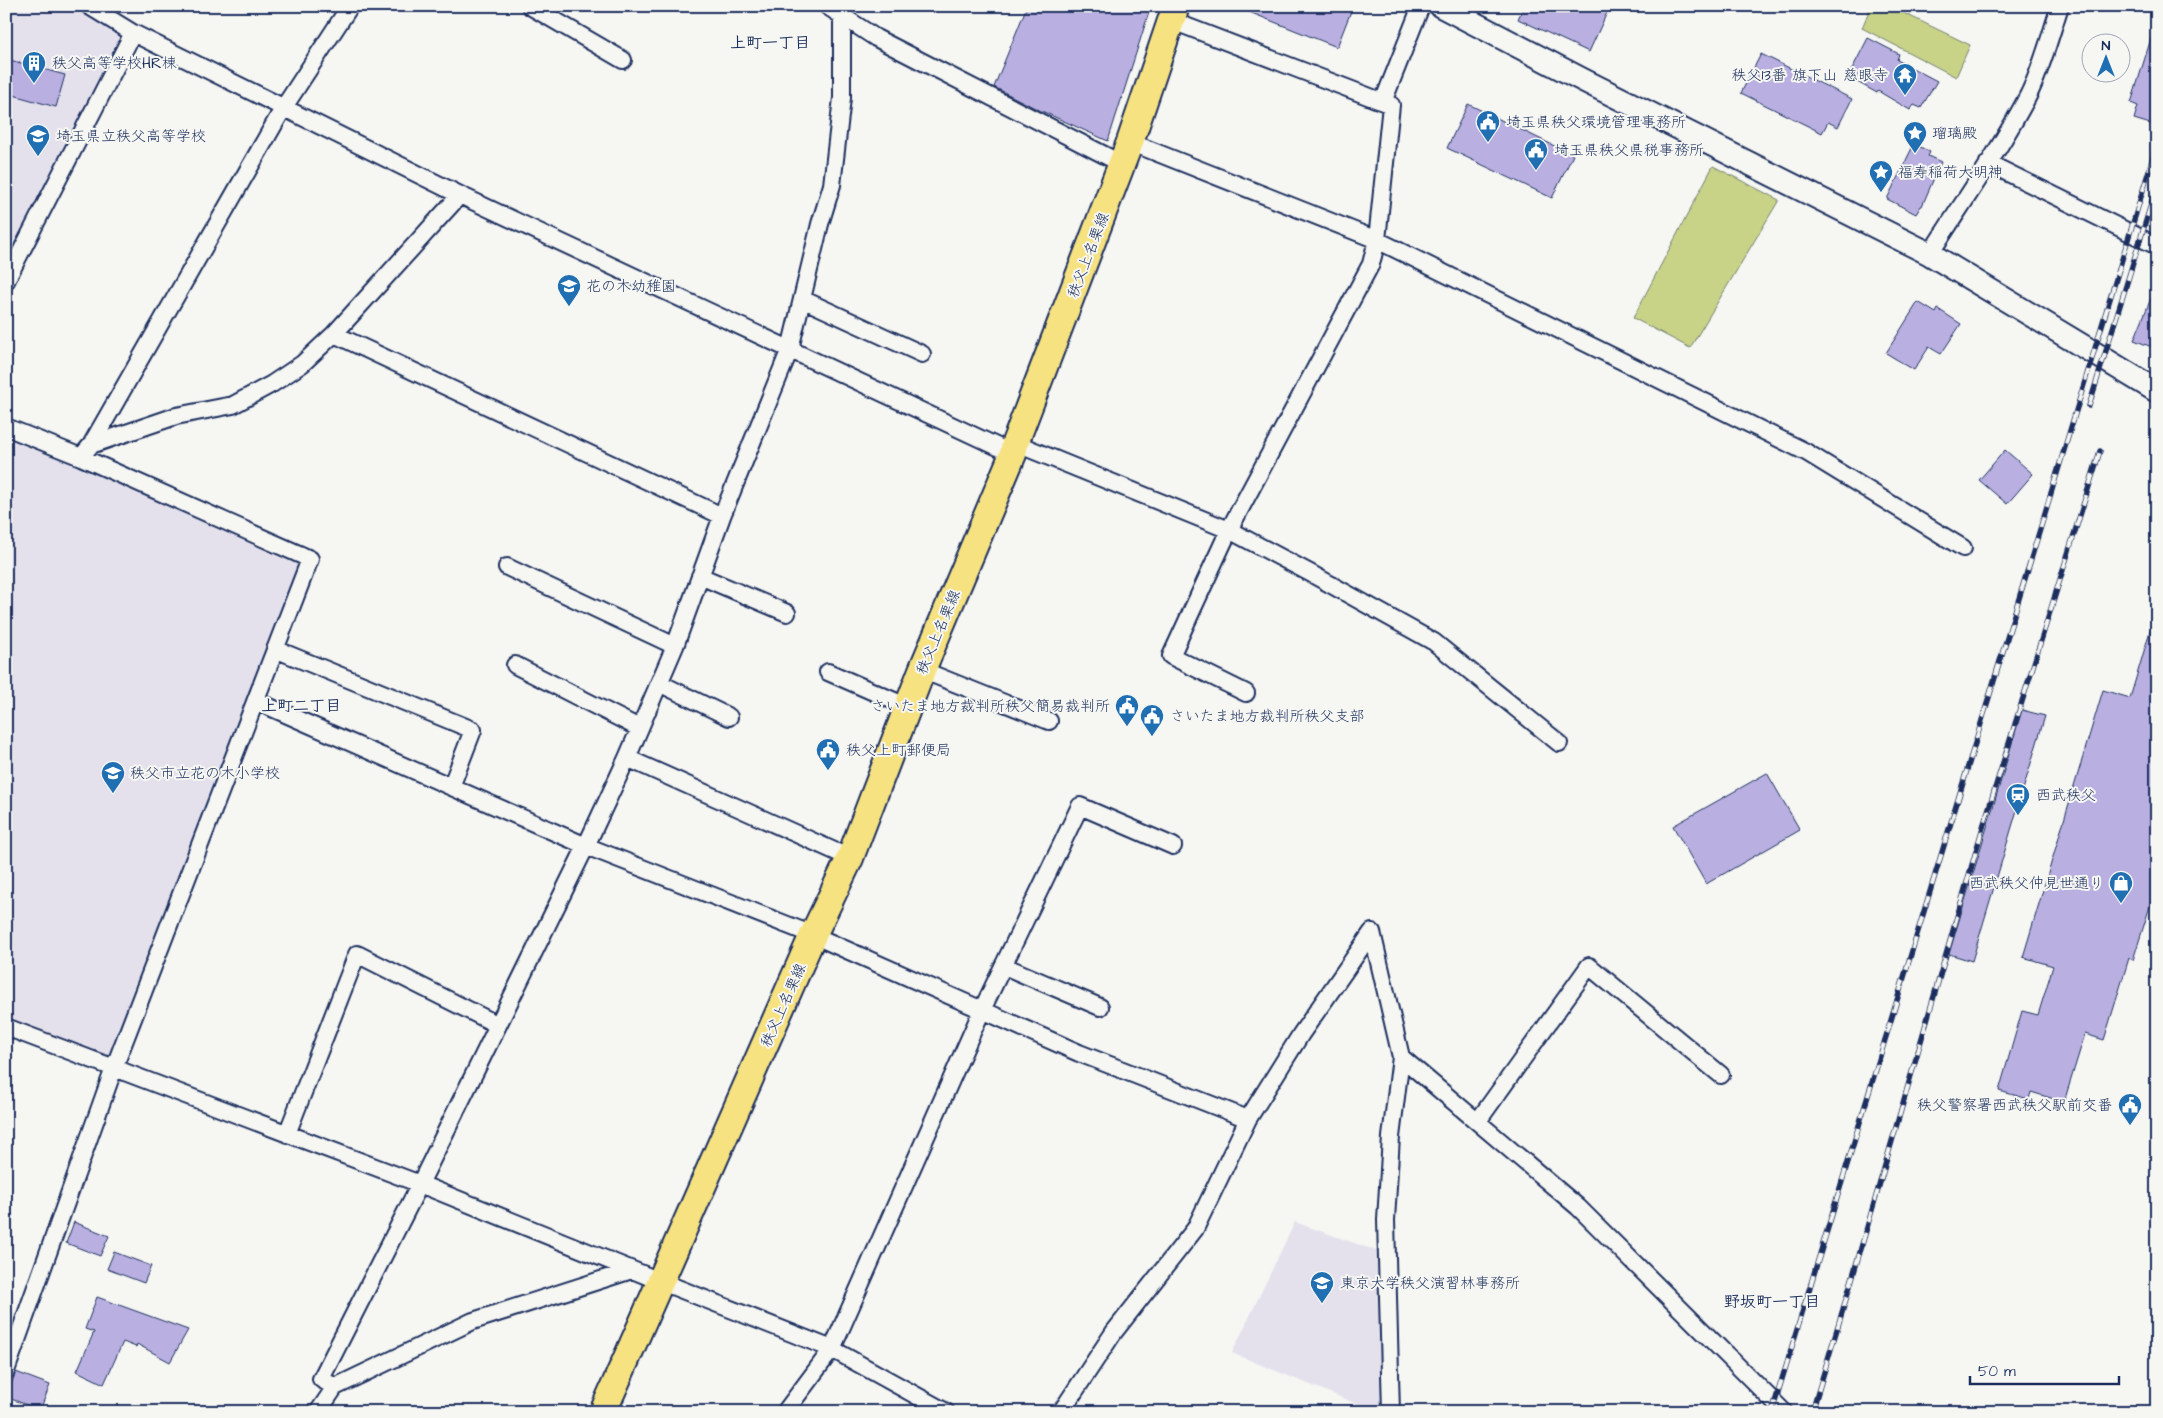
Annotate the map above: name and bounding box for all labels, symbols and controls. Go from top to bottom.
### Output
district label: 上町一丁目 [730,32,810,54]
north arrow [2080,32,2130,82]
text: N [2102,36,2111,56]
building icon: 秩父高等学校HR棟 [21,50,47,84]
place label: 秩父高等学校HR棟 [52,53,177,74]
temple icon: 秩父13番 旗下山 慈眼寺 [1892,62,1918,96]
place label: 秩父13番 旗下山 慈眼寺 [1731,65,1888,86]
public building icon: 埼玉県秩父環境管理事務所 [1475,109,1501,143]
place label: 埼玉県秩父環境管理事務所 [1506,112,1686,133]
place icon: 瑠璃殿 [1902,120,1928,154]
school or university icon: 埼玉県立秩父高等学校 [25,123,51,157]
place label: 瑠璃殿 [1932,123,1977,144]
place label: 埼玉県立秩父高等学校 [56,126,206,147]
public building icon: 埼玉県秩父県税事務所 [1523,137,1549,171]
place label: 埼玉県秩父県税事務所 [1554,140,1704,161]
place icon: 福寿稲荷大明神 [1868,159,1894,193]
place label: 福寿稲荷大明神 [1898,162,2003,183]
street label: 秩父上名栗線 [1063,209,1114,301]
school or university icon: 花の木幼稚園 [556,273,582,307]
place label: 花の木幼稚園 [586,276,676,297]
street label: 秩父上名栗線 [911,587,966,678]
public building icon: さいたま地方裁判所秩父簡易裁判所 [1114,693,1140,727]
district label: 上町二丁目 [261,695,341,717]
place label: さいたま地方裁判所秩父簡易裁判所 [871,696,1110,717]
public building icon: さいたま地方裁判所秩父支部 [1139,703,1165,737]
place label: さいたま地方裁判所秩父支部 [1170,706,1364,727]
public building icon: 秩父上町郵便局 [815,737,841,771]
place label: 秩父上町郵便局 [846,740,951,761]
school or university icon: 秩父市立花の木小学校 [100,760,126,794]
place label: 秩父市立花の木小学校 [130,763,280,784]
station icon: 西武秩父 [2005,782,2031,816]
place label: 西武秩父 [2036,785,2096,806]
shop icon: 西武秩父仲見世通り [2108,870,2134,904]
place label: 西武秩父仲見世通り [1969,873,2104,894]
street label: 秩父上名栗線 [756,960,811,1051]
public building icon: 秩父警察署西武秩父駅前交番 [2117,1092,2143,1126]
place label: 秩父警察署西武秩父駅前交番 [1917,1095,2112,1116]
school or university icon: 東京大学秩父演習林事務所 [1309,1270,1335,1304]
place label: 東京大学秩父演習林事務所 [1340,1273,1520,1294]
district label: 野坂町一丁目 [1724,1291,1820,1313]
scale bar [1970,1353,2119,1385]
text: 50 m [1978,1361,2016,1382]

